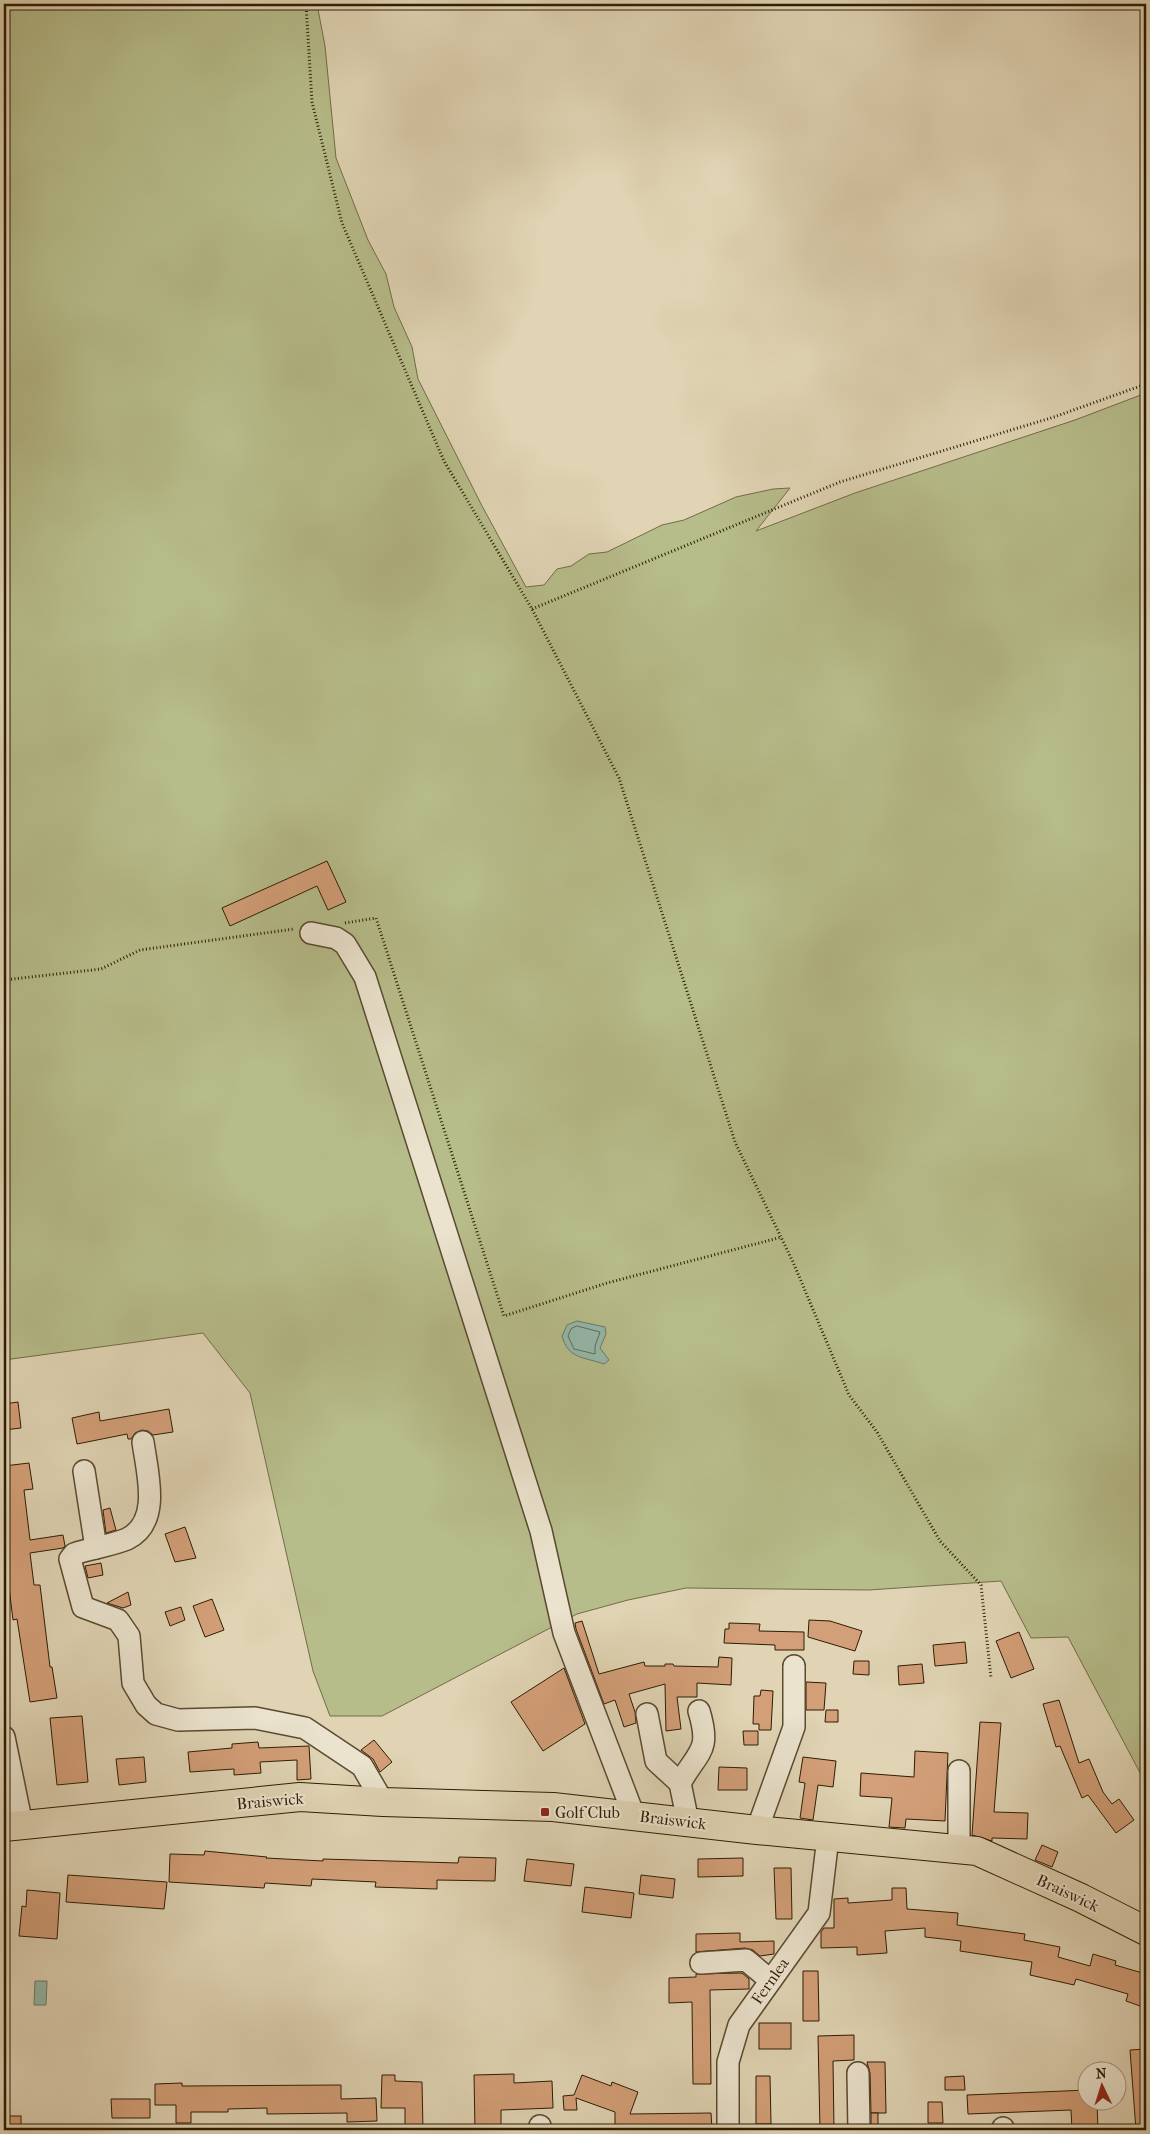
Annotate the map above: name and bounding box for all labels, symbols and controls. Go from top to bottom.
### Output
street label: Braiswick [236,1789,305,1813]
place label: Golf Club [555,1803,620,1822]
marker: Golf Club [539,1806,551,1818]
street label: Braiswick [639,1806,708,1834]
street label: Braiswick [1034,1870,1103,1916]
street label: Fernlea [747,1954,793,2008]
north arrow [1078,2062,1128,2112]
text: N [1095,2065,1107,2082]

